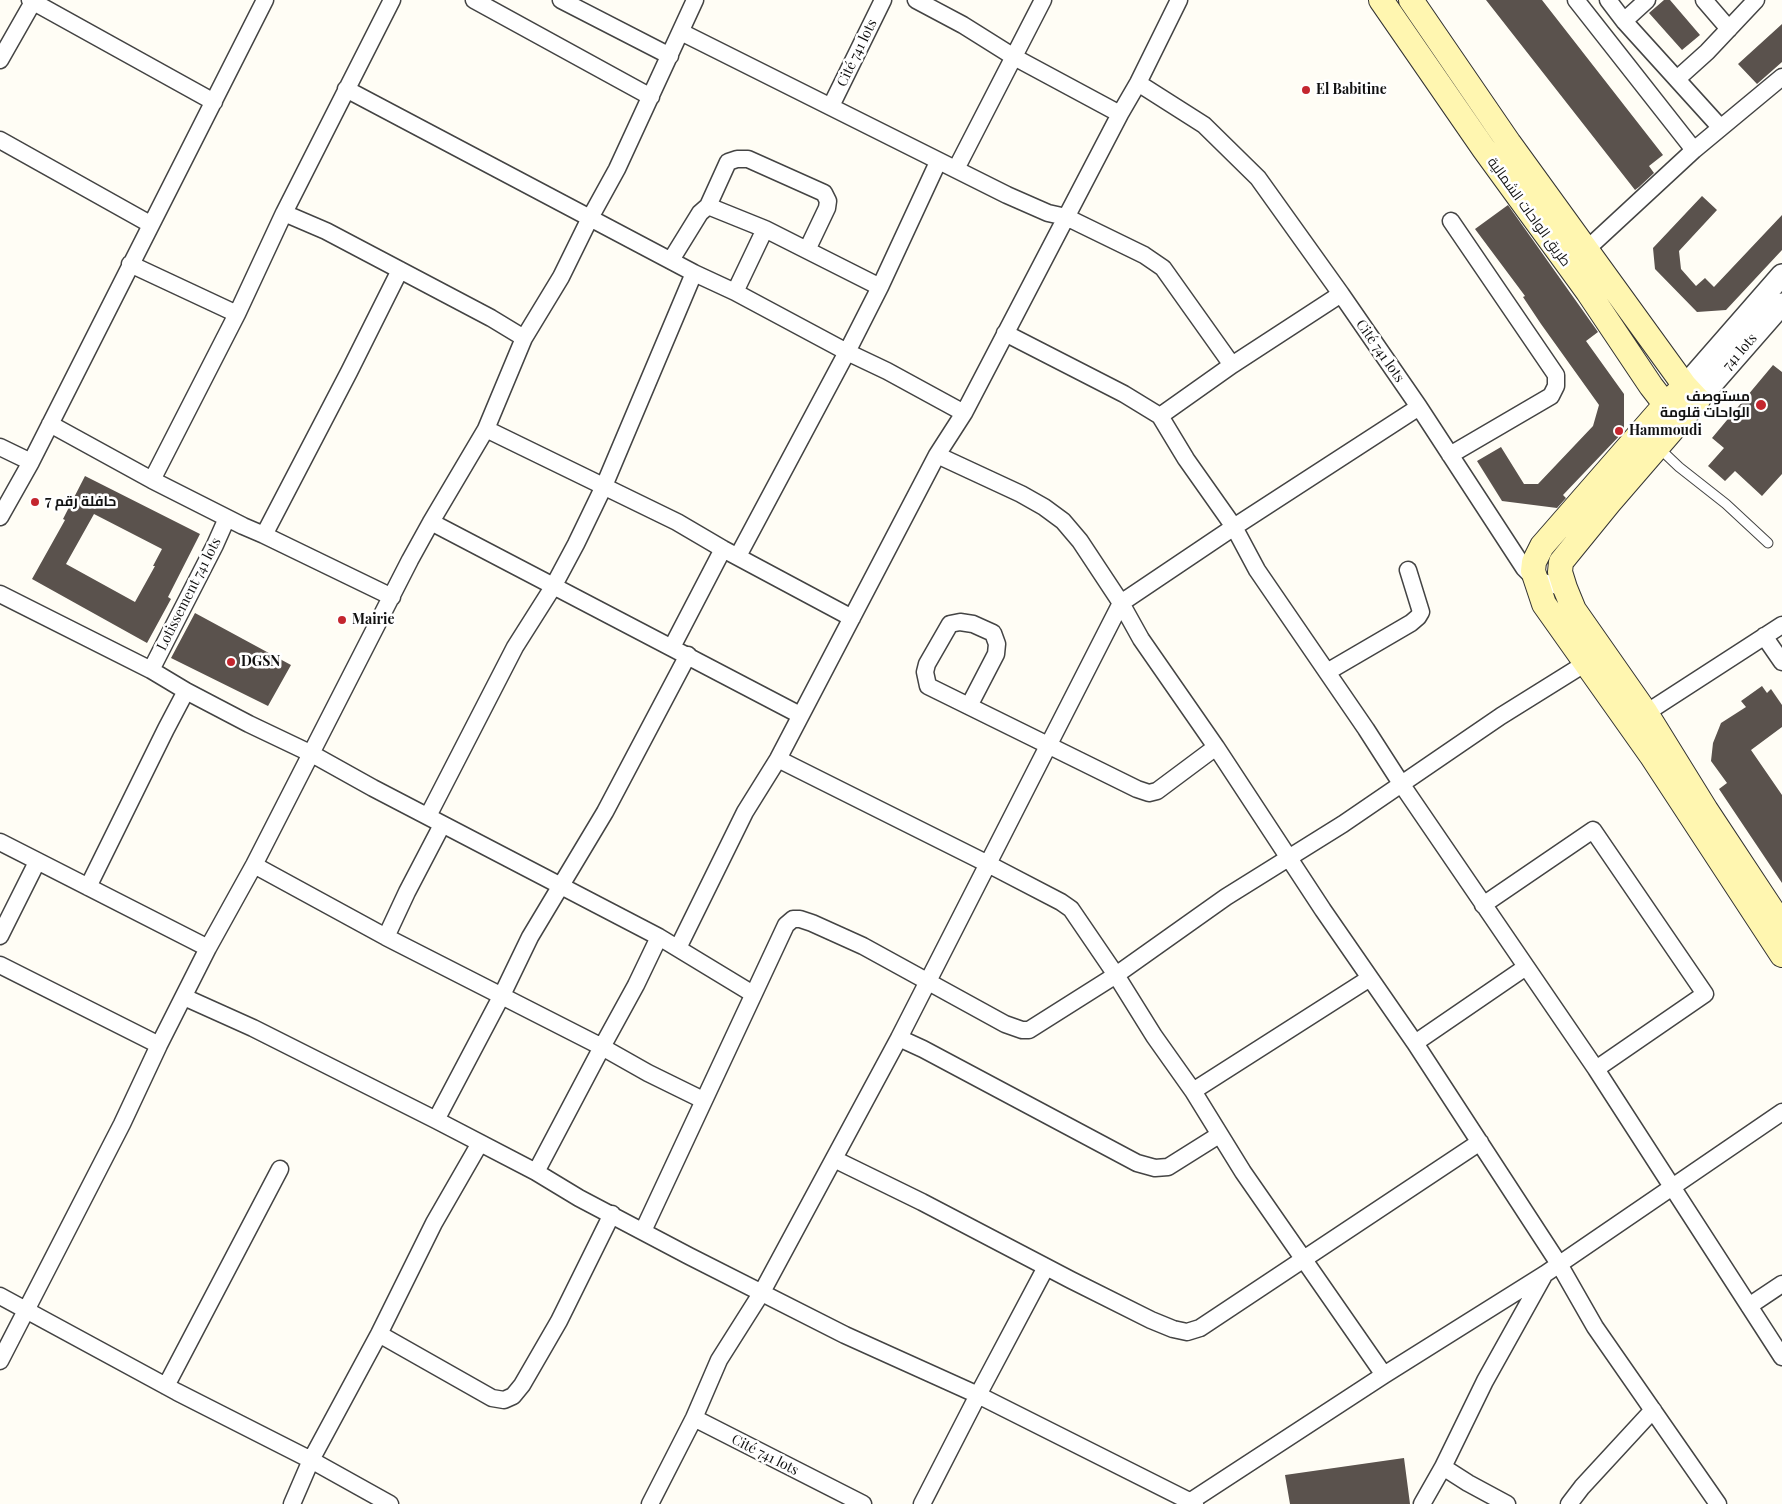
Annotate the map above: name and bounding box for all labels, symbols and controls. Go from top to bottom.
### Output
street label: Cité 741 lots [833,17,881,89]
place label: El Babitine [1316,82,1387,98]
marker: El Babitine [1300,84,1312,96]
street label: طريق الواحات الشمالية [1484,154,1574,270]
street label: Cité 741 lots [1352,316,1408,386]
street label: 741 lots [1719,330,1761,374]
place label: مستوصف الواحات قلومة [1660,389,1750,422]
marker: مستوصف الواحات قلومة [1754,398,1768,412]
place label: Hammoudi [1629,423,1702,439]
marker: Hammoudi [1613,425,1625,437]
place label: حافلة رقم 7 [45,494,116,510]
marker: حافلة رقم 7 [29,496,41,508]
street label: Lotissement 741 lots [153,535,225,653]
place label: Mairie [352,612,395,628]
marker: Mairie [336,614,348,626]
place label: DGSN [241,654,280,670]
marker: DGSN [225,656,237,668]
street label: Cité 741 lots [729,1431,801,1479]

